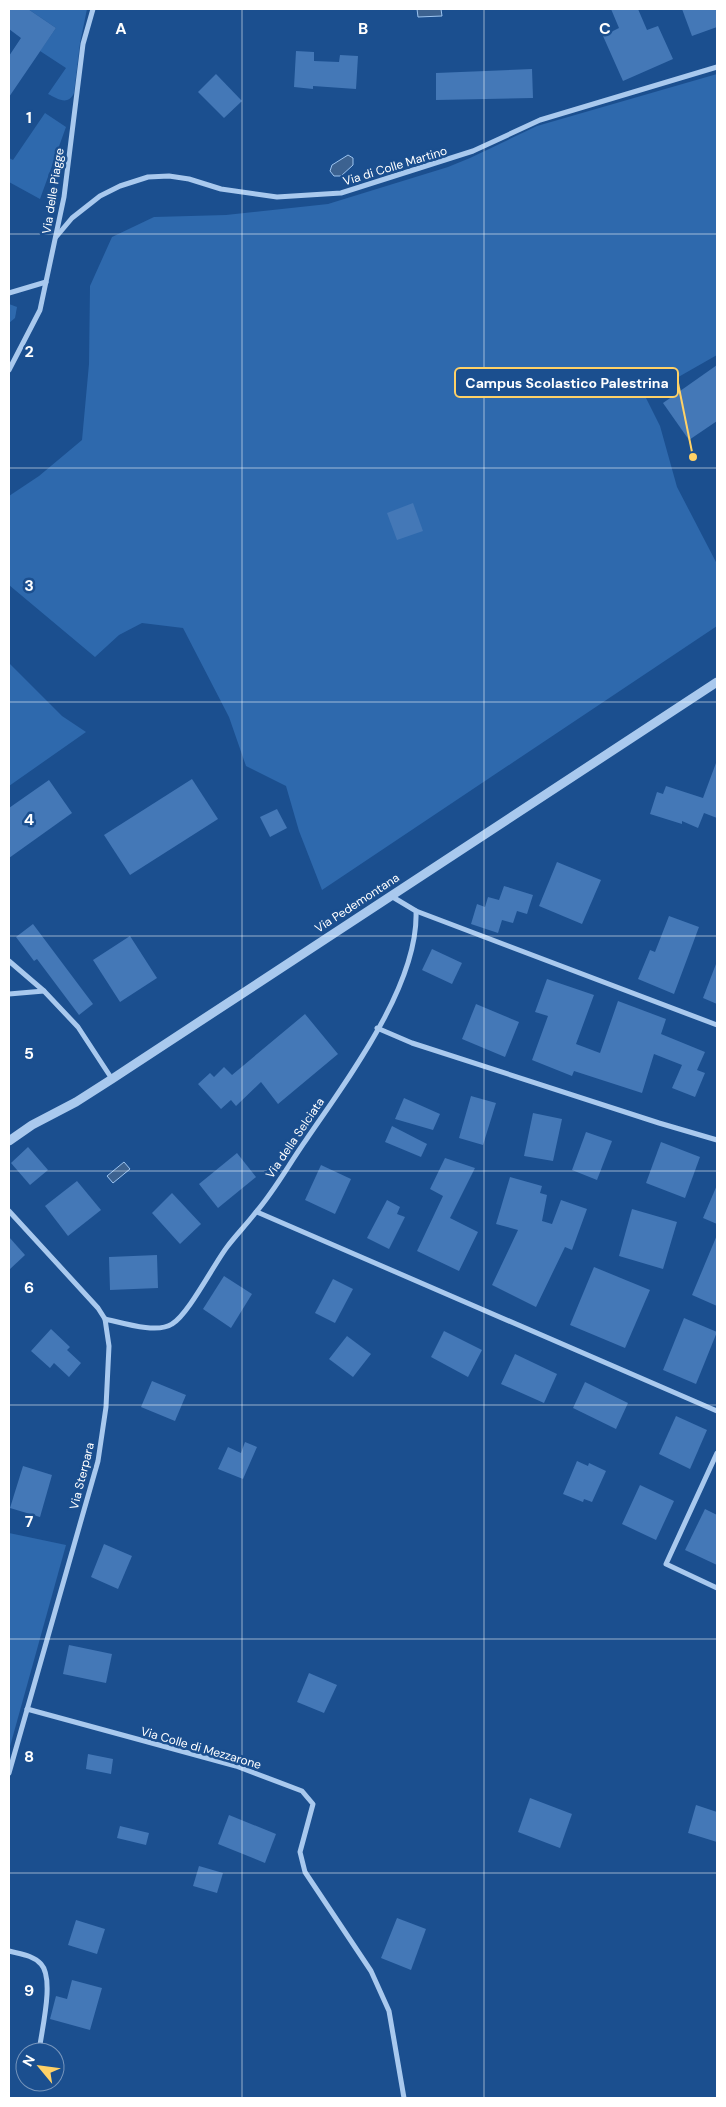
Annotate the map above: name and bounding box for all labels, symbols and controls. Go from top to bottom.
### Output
text: A [115,18,127,39]
text: B [358,18,368,39]
text: C [599,18,611,39]
text: 1 [26,107,32,128]
street label: Via di Colle Martino [341,143,449,189]
street label: Via delle Piagge [38,147,68,235]
text: 2 [24,341,34,362]
callout: Campus Scolastico Palestrina [455,368,678,397]
text: Campus Scolastico Palestrina [465,374,669,392]
text: 3 [24,575,34,596]
text: 4 [24,809,34,830]
street label: Via Pedemontana [312,870,402,936]
text: 5 [24,1043,34,1064]
street label: Via della Selciata [262,1095,328,1181]
text: 6 [24,1277,34,1298]
street label: Via Sterpara [66,1441,98,1511]
text: 7 [25,1511,34,1532]
street label: Via Colle di Mezzarone [139,1723,263,1773]
text: 8 [24,1746,34,1767]
text: 9 [24,1980,34,2001]
north arrow [15,2042,65,2092]
text: N [18,2052,39,2070]

